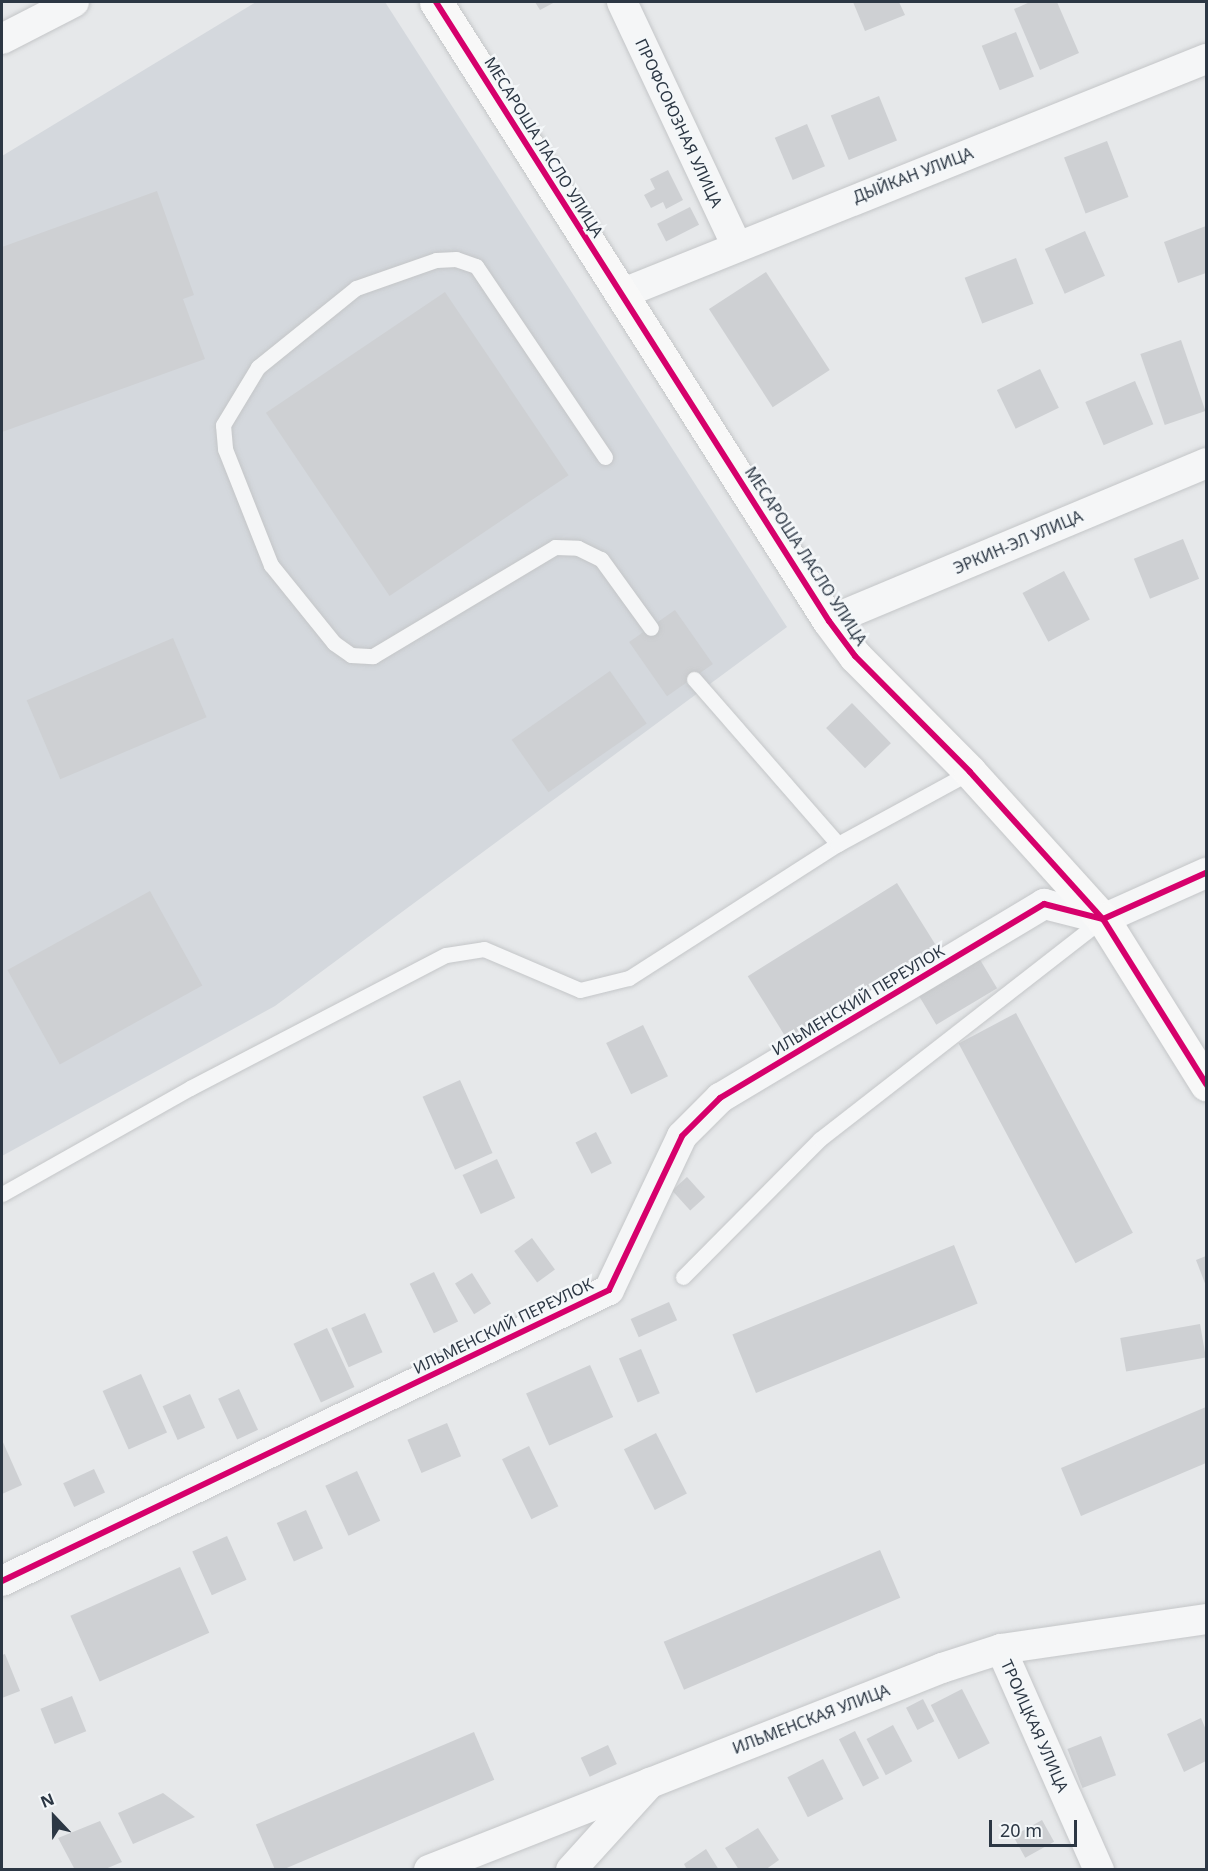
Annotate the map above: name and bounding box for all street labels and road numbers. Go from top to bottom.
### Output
street label: ПРОФСОЮЗНАЯ УЛИЦА [631,36,727,210]
street label: МЕСАРОША ЛАСЛО УЛИЦА [480,53,608,241]
street label: ДЫЙКАН УЛИЦА [850,143,976,207]
street label: МЕСАРОША ЛАСЛО УЛИЦА [741,463,871,649]
street label: ЭРКИН-ЭЛ УЛИЦА [951,506,1085,578]
street label: ИЛЬМЕНСКИЙ ПЕРЕУЛОК [768,941,948,1059]
street label: ИЛЬМЕНСКИЙ ПЕРЕУЛОК [410,1274,596,1378]
street label: ТРОИЦКАЯ УЛИЦА [997,1657,1073,1795]
street label: ИЛЬМЕНСКАЯ УЛИЦА [730,1680,892,1758]

